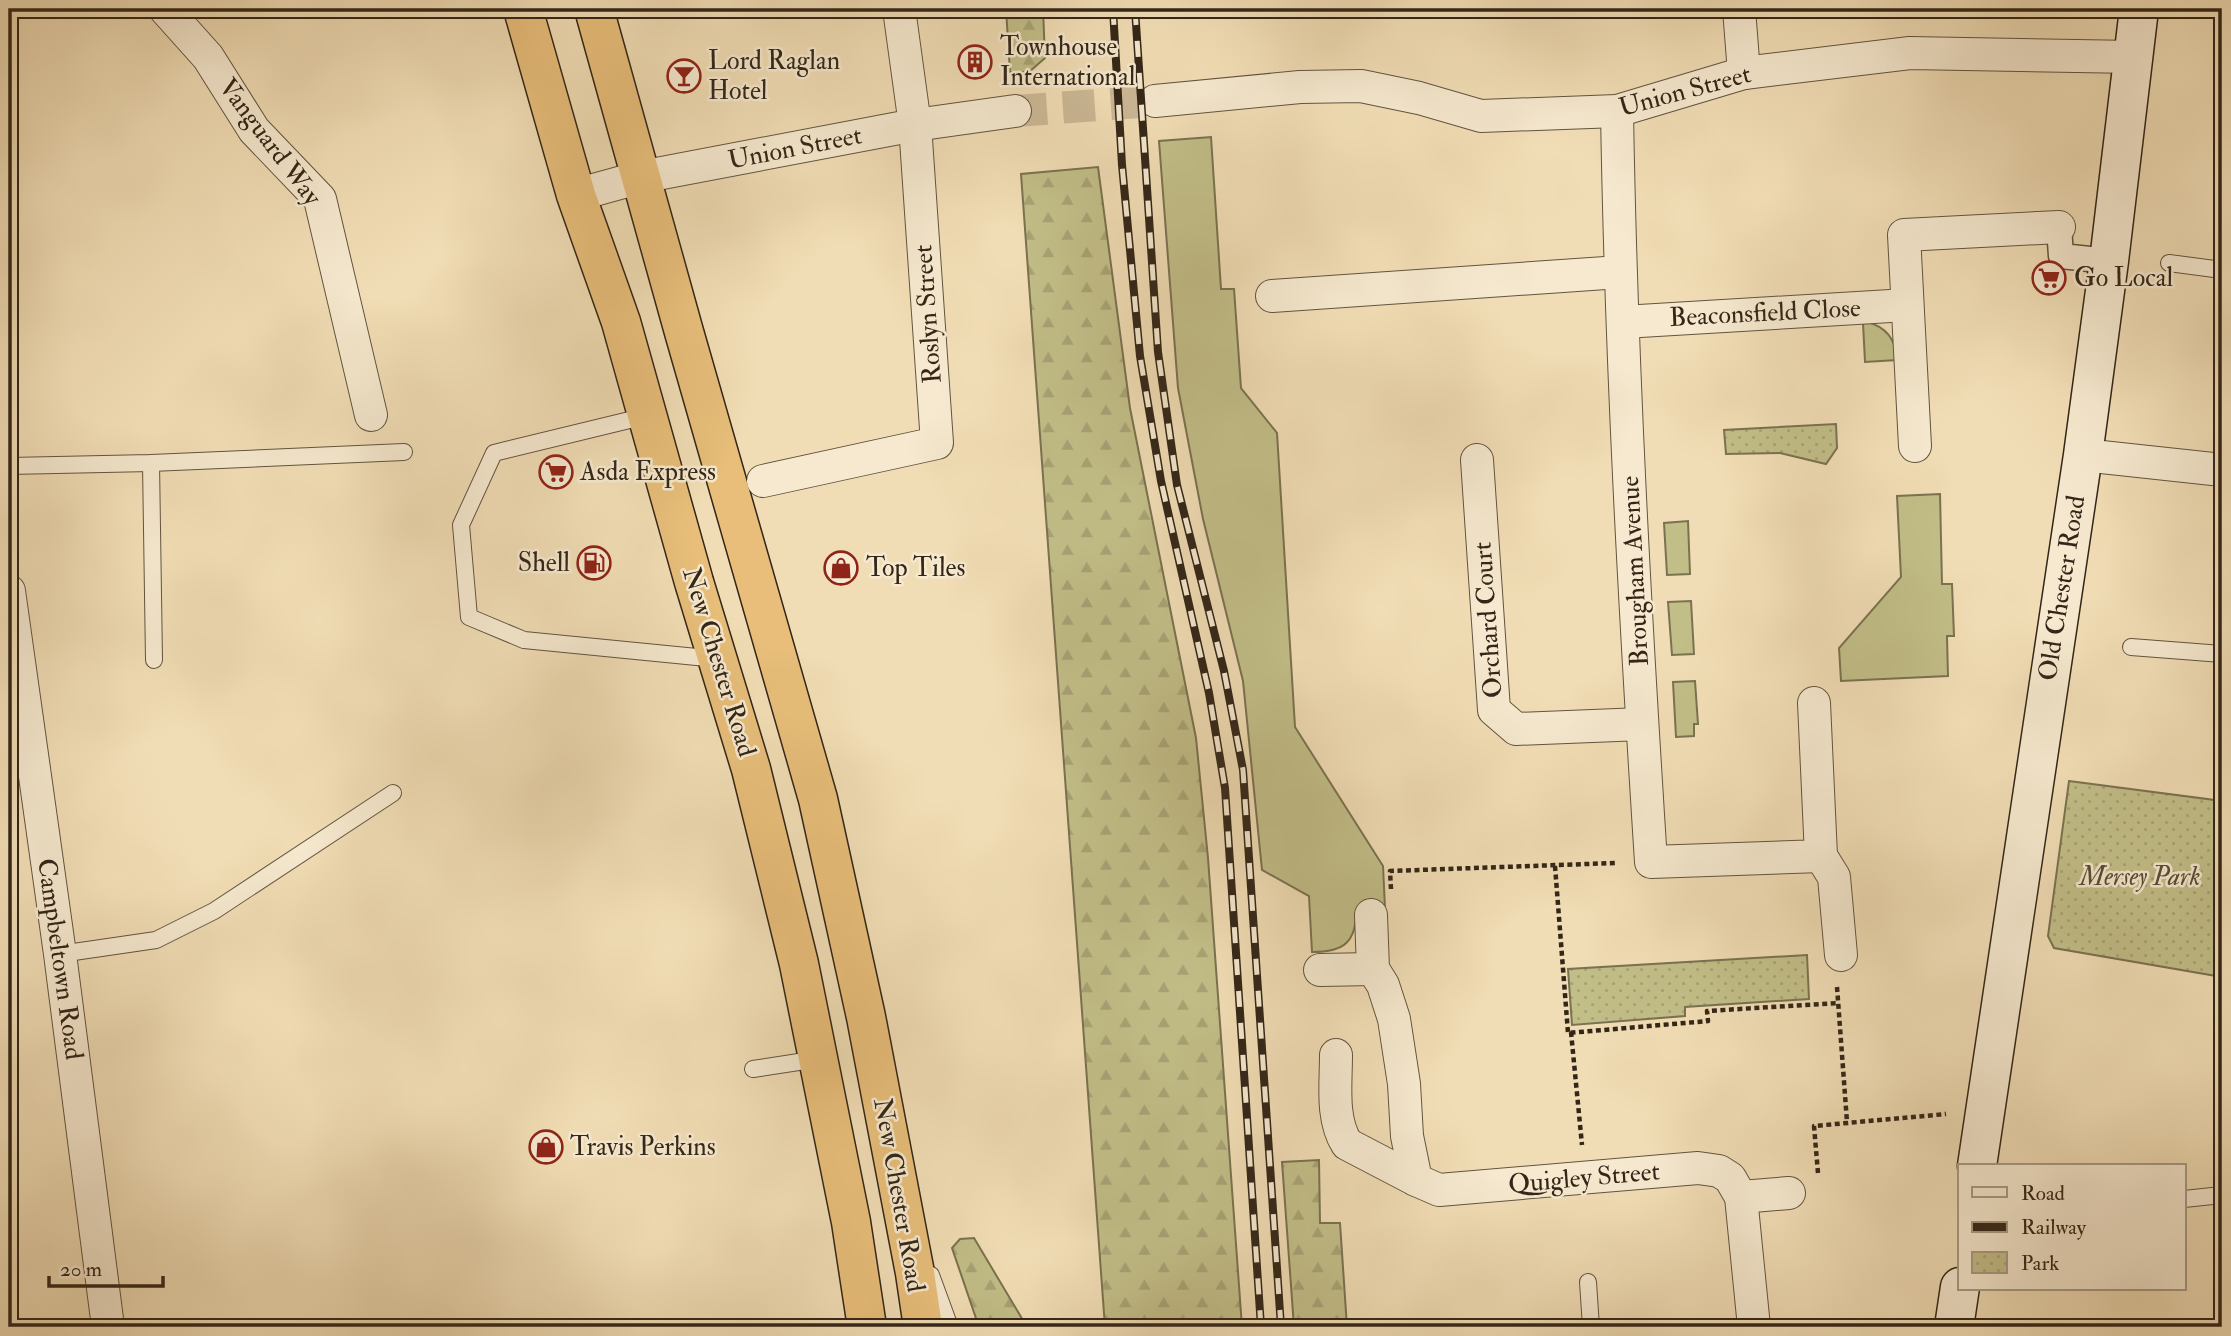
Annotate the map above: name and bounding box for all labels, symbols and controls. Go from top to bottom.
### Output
place label: Townhouse International [1000,31,1136,93]
building icon: Townhouse International [956,43,994,81]
place label: Lord Raglan Hotel [708,45,840,107]
bar icon: Lord Raglan Hotel [665,57,703,95]
street label: Union Street [1615,58,1755,124]
street label: Vanguard Way [212,72,329,212]
street label: Union Street [725,119,865,177]
street label: Roslyn Street [907,243,949,385]
supermarket icon: Go Local [2030,259,2068,297]
place label: Go Local [2074,262,2173,294]
street label: Beaconsfield Close [1668,292,1862,334]
supermarket icon: Asda Express [537,453,575,491]
place label: Asda Express [579,456,716,489]
street label: Brougham Avenue [1614,475,1656,667]
street label: Old Chester Road [2032,493,2092,683]
street label: Orchard Court [1467,541,1509,699]
fuel station icon: Shell [575,544,613,582]
place label: Shell [518,547,570,579]
shop icon: Top Tiles [822,549,860,587]
place label: Top Tiles [866,552,965,585]
street label: New Chester Road [675,563,763,761]
street label: Campbeltown Road [29,856,90,1062]
park label: Mersey Park [2078,861,2200,893]
street label: New Chester Road [866,1096,932,1295]
shop icon: Travis Perkins [527,1128,565,1166]
place label: Travis Perkins [570,1131,716,1163]
street label: Quigley Street [1507,1155,1661,1201]
legend [1958,1164,2186,1290]
text: Road [2021,1180,2066,1207]
text: Railway [2021,1214,2087,1241]
scale bar [49,1245,163,1289]
text: Park [2021,1250,2059,1277]
text: 20 m [60,1256,102,1283]

